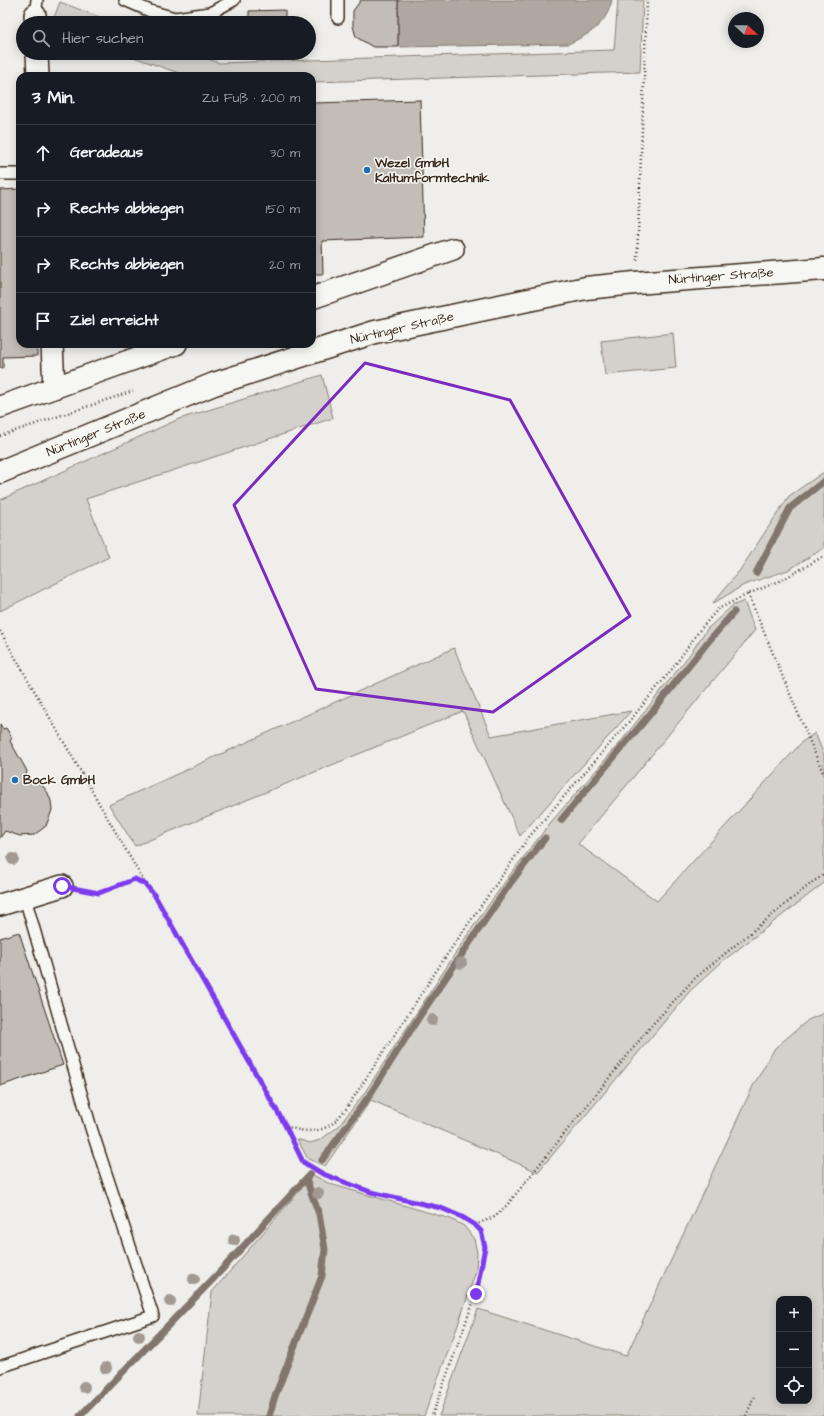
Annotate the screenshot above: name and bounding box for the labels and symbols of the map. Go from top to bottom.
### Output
north arrow [728,12,764,48]
place label: Wezel GmbH Kaltumformtechnik [374,154,490,187]
marker: Wezel GmbH Kaltumformtechnik [362,165,372,175]
street label: Nürtinger Straße [668,263,774,290]
street label: Nürtinger Straße [349,307,456,350]
street label: Nürtinger Straße [44,405,149,462]
place label: Bock GmbH [23,771,95,789]
marker: Bock GmbH [10,775,20,785]
route start [53,877,71,895]
route end [467,1285,485,1303]

